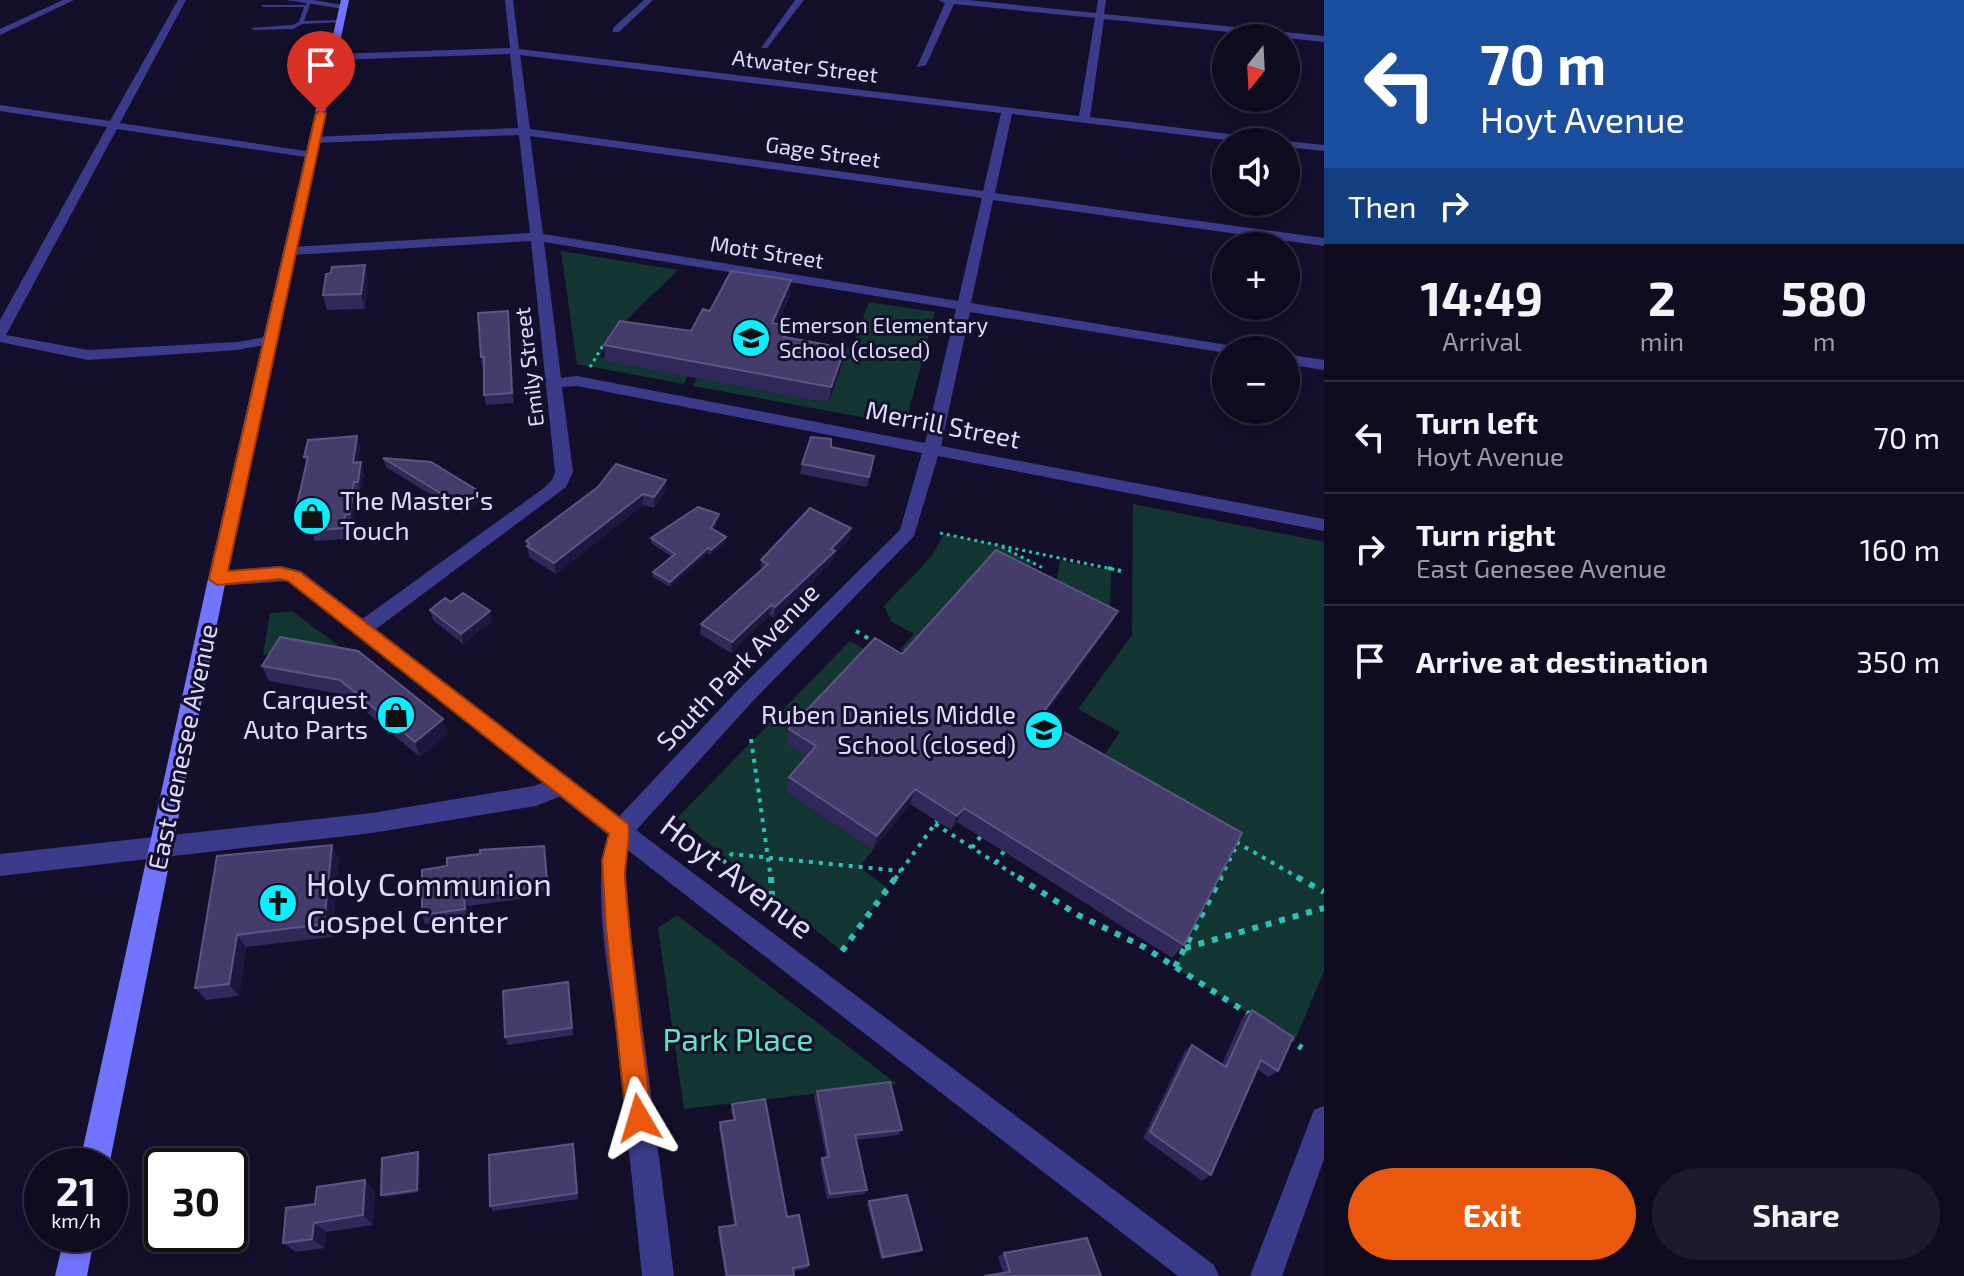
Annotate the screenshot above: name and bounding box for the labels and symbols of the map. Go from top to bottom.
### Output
north arrow [1212,24,1300,112]
pin [287,31,355,113]
street label: Atwater Street [731,43,879,87]
street label: Gage Street [764,130,882,172]
street label: Mott Street [709,229,826,273]
street label: Emily Street [508,306,548,428]
place label: Emerson Elementary School (closed) [779,311,988,362]
school or university icon: Emerson Elementary School (closed) [730,317,772,359]
street label: Merrill Street [863,393,1023,454]
place label: The Master's Touch [340,484,493,545]
shop icon: The Master's Touch [291,495,333,537]
street label: South Park Avenue [649,576,825,756]
street label: East Genesee Avenue [140,621,223,872]
place label: Carquest Auto Parts [243,683,368,744]
shop icon: Carquest Auto Parts [375,694,417,736]
place label: Ruben Daniels Middle School (closed) [761,698,1016,759]
school or university icon: Ruben Daniels Middle School (closed) [1023,709,1065,751]
street label: Hoyt Avenue [654,805,822,945]
place label: Holy Communion Gospel Center [306,864,552,939]
church icon: Holy Communion Gospel Center [257,882,299,924]
park label: Park Place [663,1019,813,1057]
position arrow [597,1076,681,1160]
speed limit sign: 30 [144,1148,248,1252]

